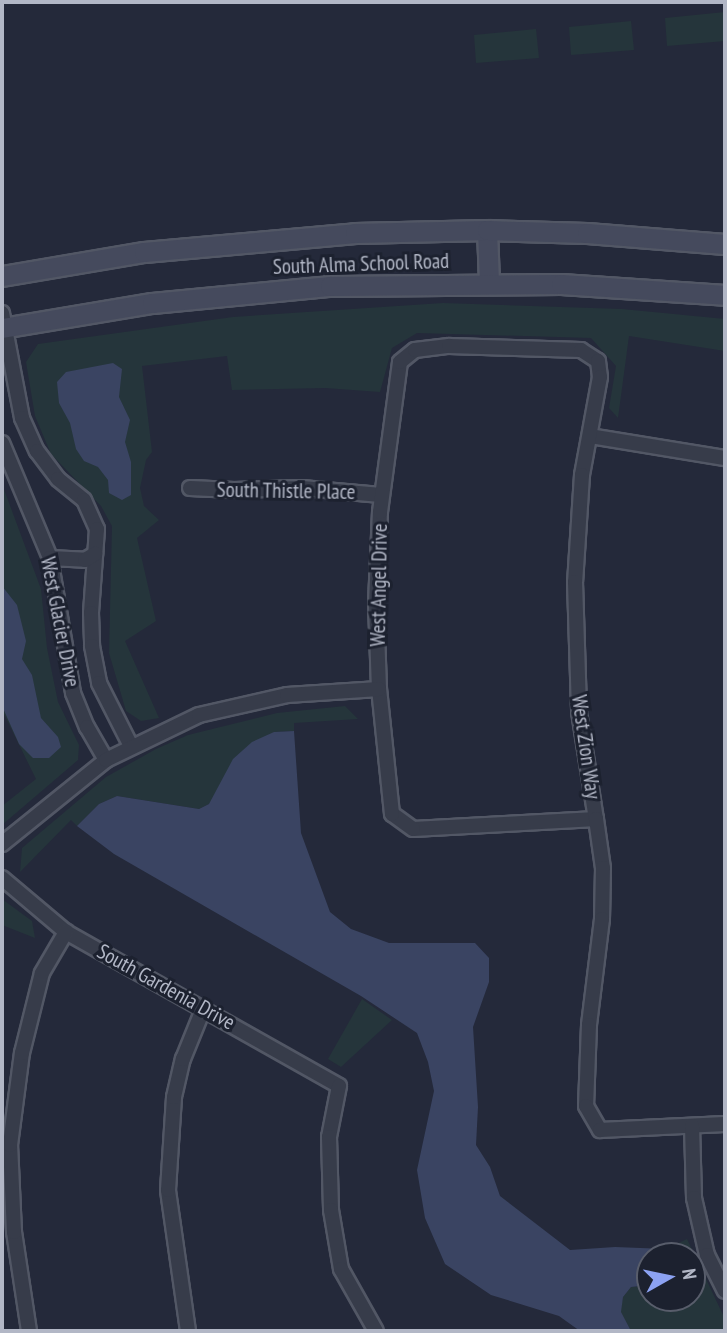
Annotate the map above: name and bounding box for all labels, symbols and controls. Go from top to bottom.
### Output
street label: South Alma School Road [272,248,450,280]
street label: South Thistle Place [216,477,356,505]
street label: West Angel Drive [365,523,393,647]
street label: West Glacier Drive [35,555,85,689]
street label: West Zion Way [566,693,606,801]
street label: South Gardenia Drive [93,939,239,1035]
north arrow [636,1242,706,1312]
text: N [677,1267,702,1281]

